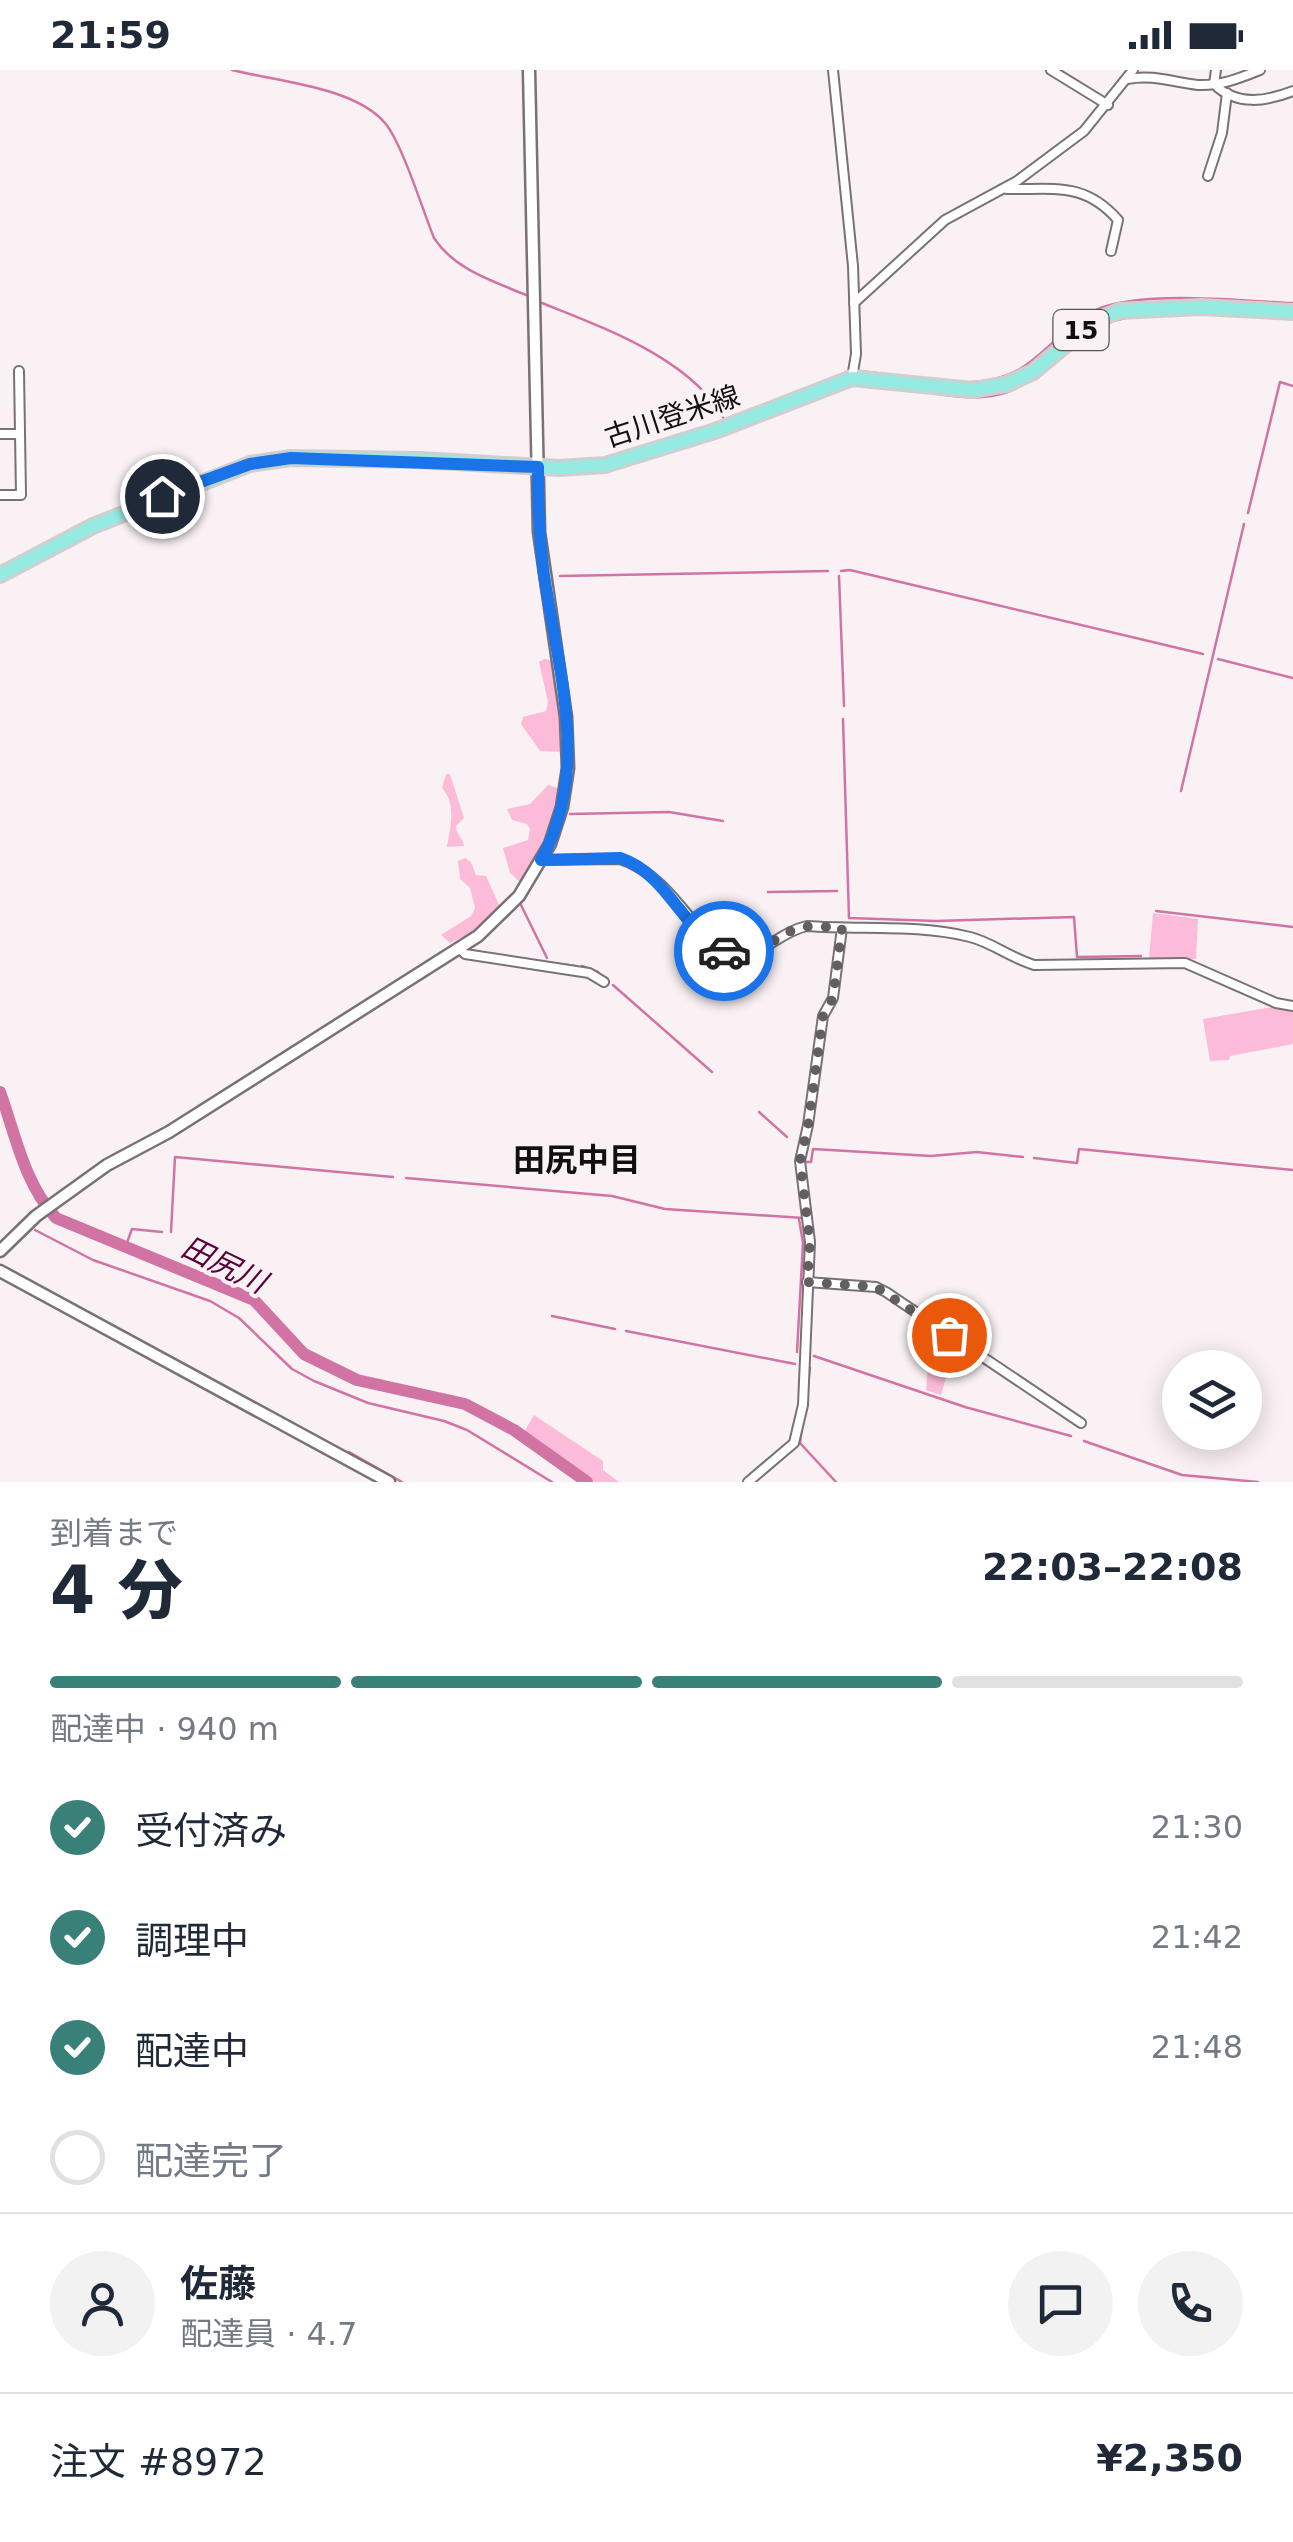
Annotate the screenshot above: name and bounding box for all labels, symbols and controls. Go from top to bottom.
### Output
text: 21:59 [50,13,171,57]
road number: 15 [1054,310,1108,350]
street label: 古川登米線 [600,379,744,454]
pin [120,454,205,539]
icon: home [135,469,190,524]
courier [674,901,774,1001]
icon: car [697,924,752,979]
district label: 田尻中目 [513,1141,641,1179]
water label: 田尻川 [176,1229,275,1301]
pin [907,1293,992,1378]
icon: bag [922,1308,977,1363]
map controls [1162,1350,1262,1450]
button: layers [1162,1350,1262,1450]
text: 到着まで [50,1514,178,1552]
text: 22:03–22:08 [982,1545,1243,1589]
text: 4 分 [50,1553,183,1628]
text: 配達中 · 940 m [50,1710,279,1748]
icon: check [50,1800,105,1855]
text: 21:30 [1151,1808,1243,1846]
text: 受付済み [135,1809,287,1853]
icon: check [50,1910,105,1965]
text: 21:42 [1151,1918,1243,1956]
text: 調理中 [135,1919,249,1963]
icon: check [50,2020,105,2075]
text: 21:48 [1151,2028,1243,2066]
text: 配達中 [135,2029,249,2073]
text: 配達完了 [135,2139,287,2183]
button: person [50,2251,155,2356]
button: chat [1008,2251,1113,2356]
button: phone [1138,2251,1243,2356]
text: 佐藤 [180,2262,256,2306]
text: 配達員 · 4.7 [180,2315,357,2353]
text: ¥2,350 [1096,2436,1243,2480]
text: 注文 #8972 [50,2440,267,2484]

